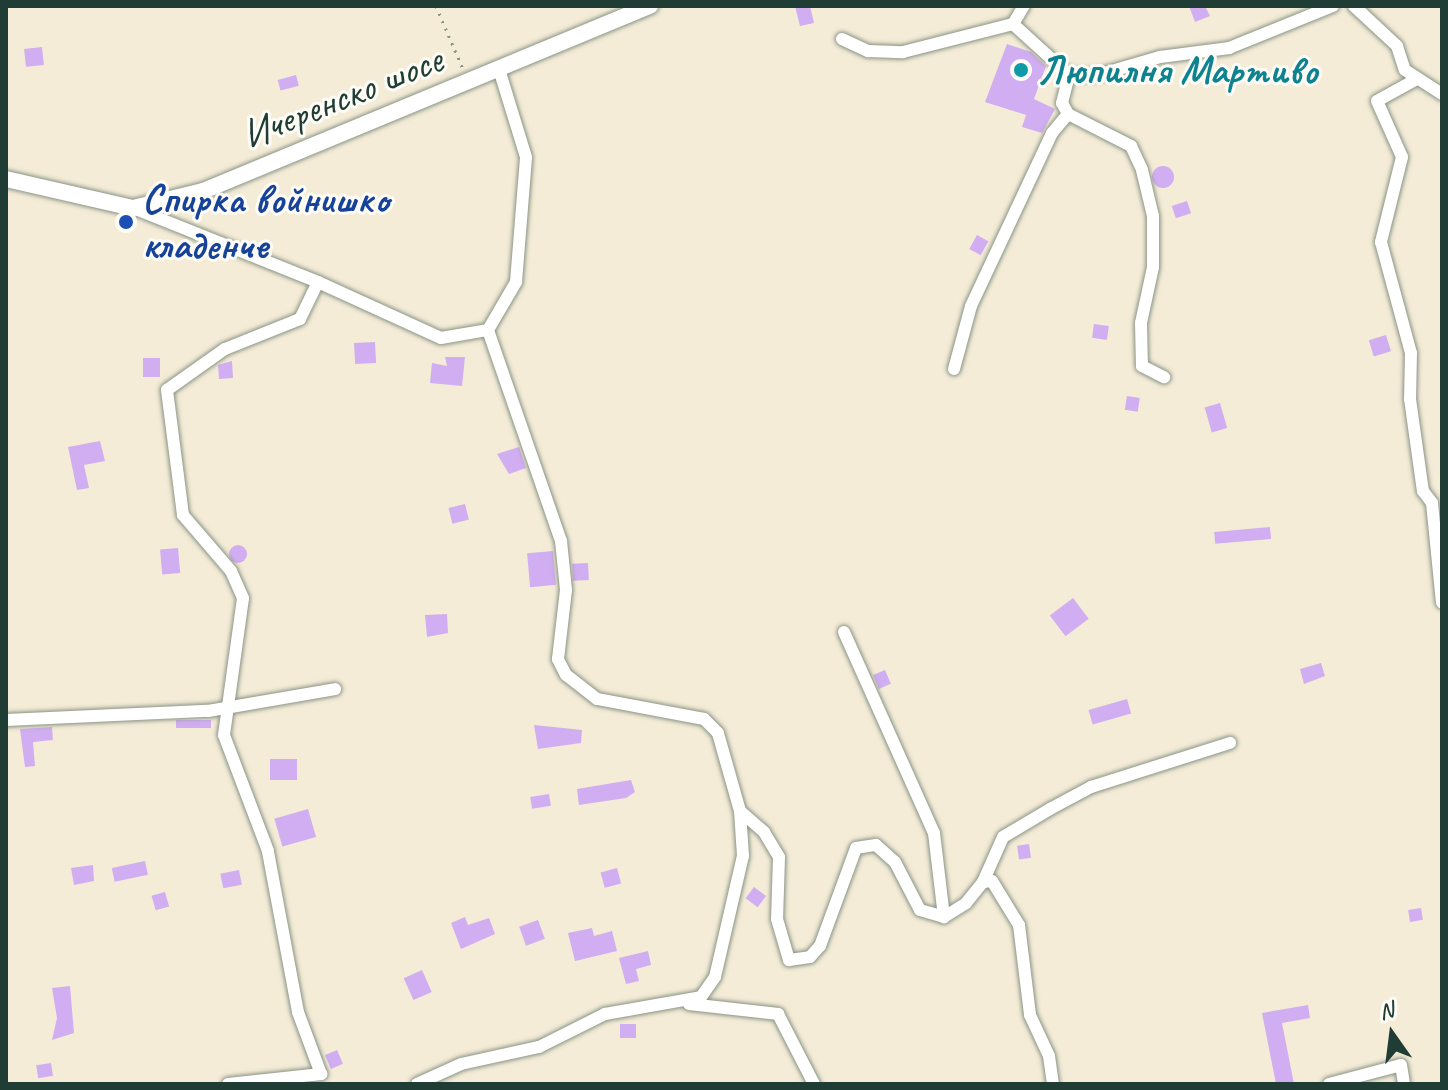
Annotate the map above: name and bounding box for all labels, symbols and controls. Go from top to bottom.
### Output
street label: Ичеренско шосе [234,35,450,159]
place label: Люпилня Мартиво [1037,46,1318,94]
marker: Люпилня Мартиво [1012,61,1030,79]
place label: Спирка войнишко кладенче [142,175,386,269]
marker: Спирка войнишко кладенче [117,213,135,231]
north arrow [1352,994,1432,1074]
text: N [1376,995,1396,1026]

